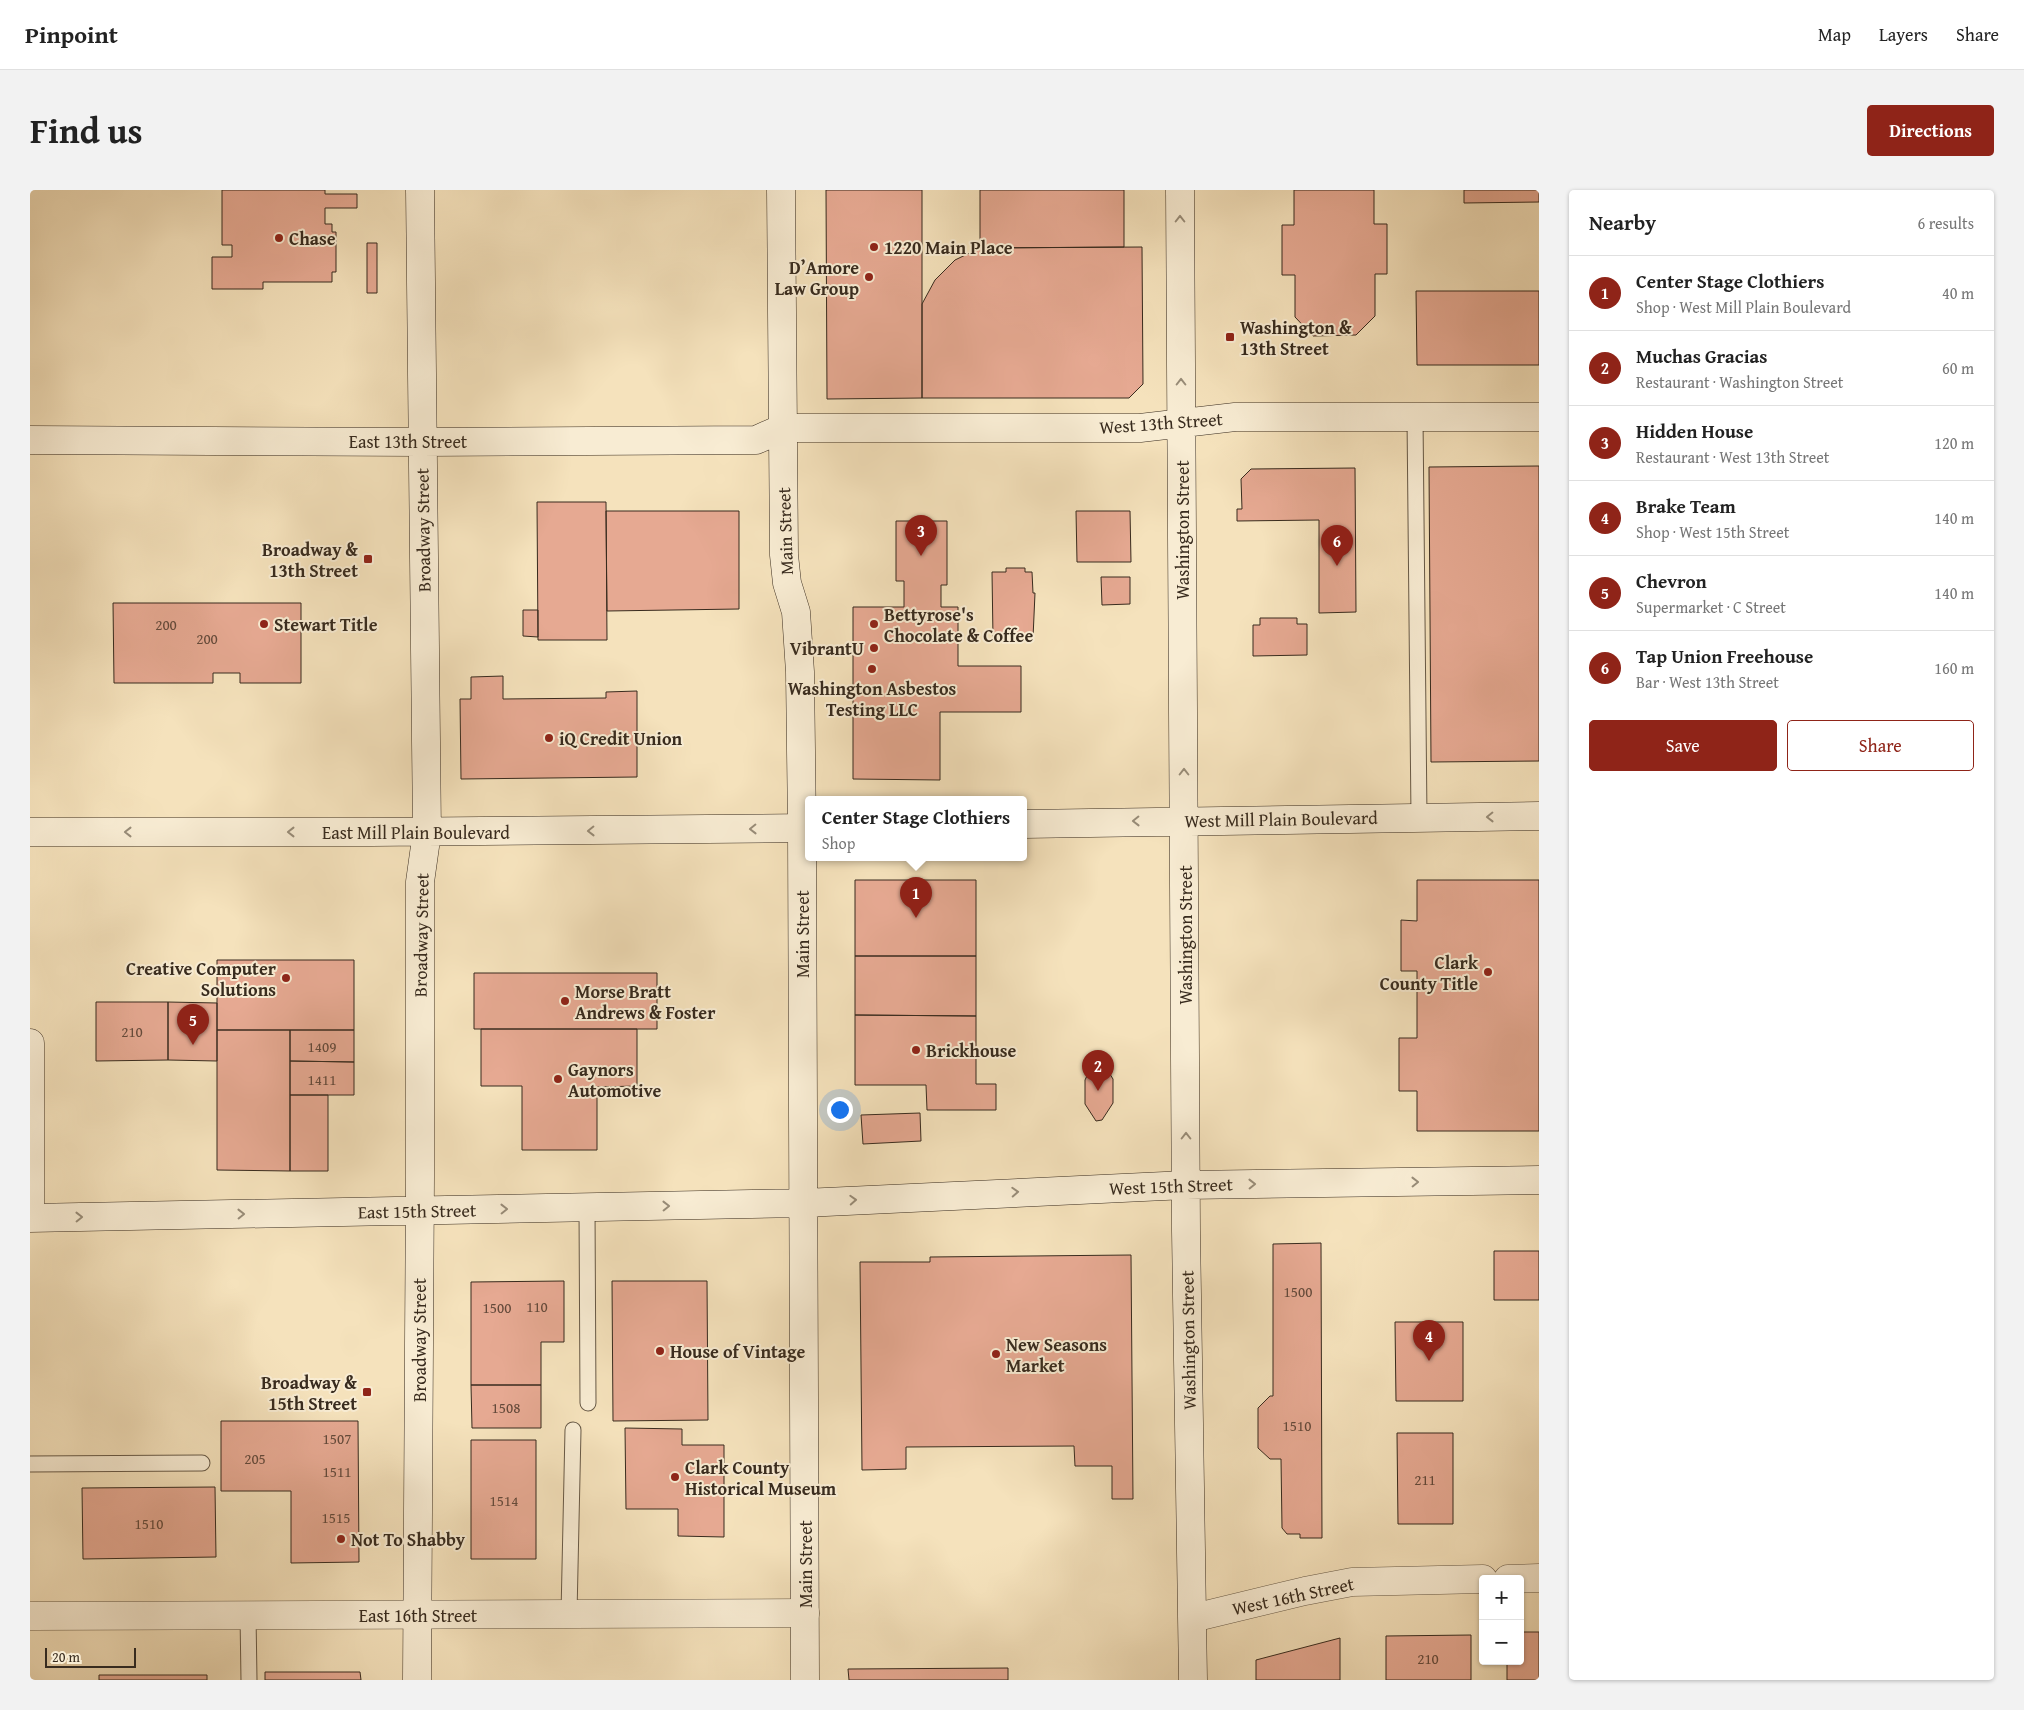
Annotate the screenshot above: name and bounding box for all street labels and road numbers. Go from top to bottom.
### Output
street label: West 13th Street [1098,405,1224,441]
street label: East 13th Street [349,428,468,455]
street label: Washington Street [1169,460,1196,600]
street label: Broadway Street [408,467,438,592]
street label: Main Street [770,486,800,575]
street label: West Mill Plain Boulevard [1184,804,1378,834]
street label: East Mill Plain Boulevard [322,819,510,846]
street label: Washington Street [1172,865,1199,1005]
street label: Broadway Street [406,872,436,997]
street label: Main Street [789,889,816,978]
street label: West 15th Street [1109,1170,1234,1202]
street label: East 15th Street [358,1196,477,1226]
street label: Washington Street [1173,1269,1203,1410]
street label: Broadway Street [406,1277,433,1402]
street label: Main Street [792,1519,819,1608]
street label: West 16th Street [1230,1570,1357,1622]
street label: East 16th Street [359,1602,478,1629]

